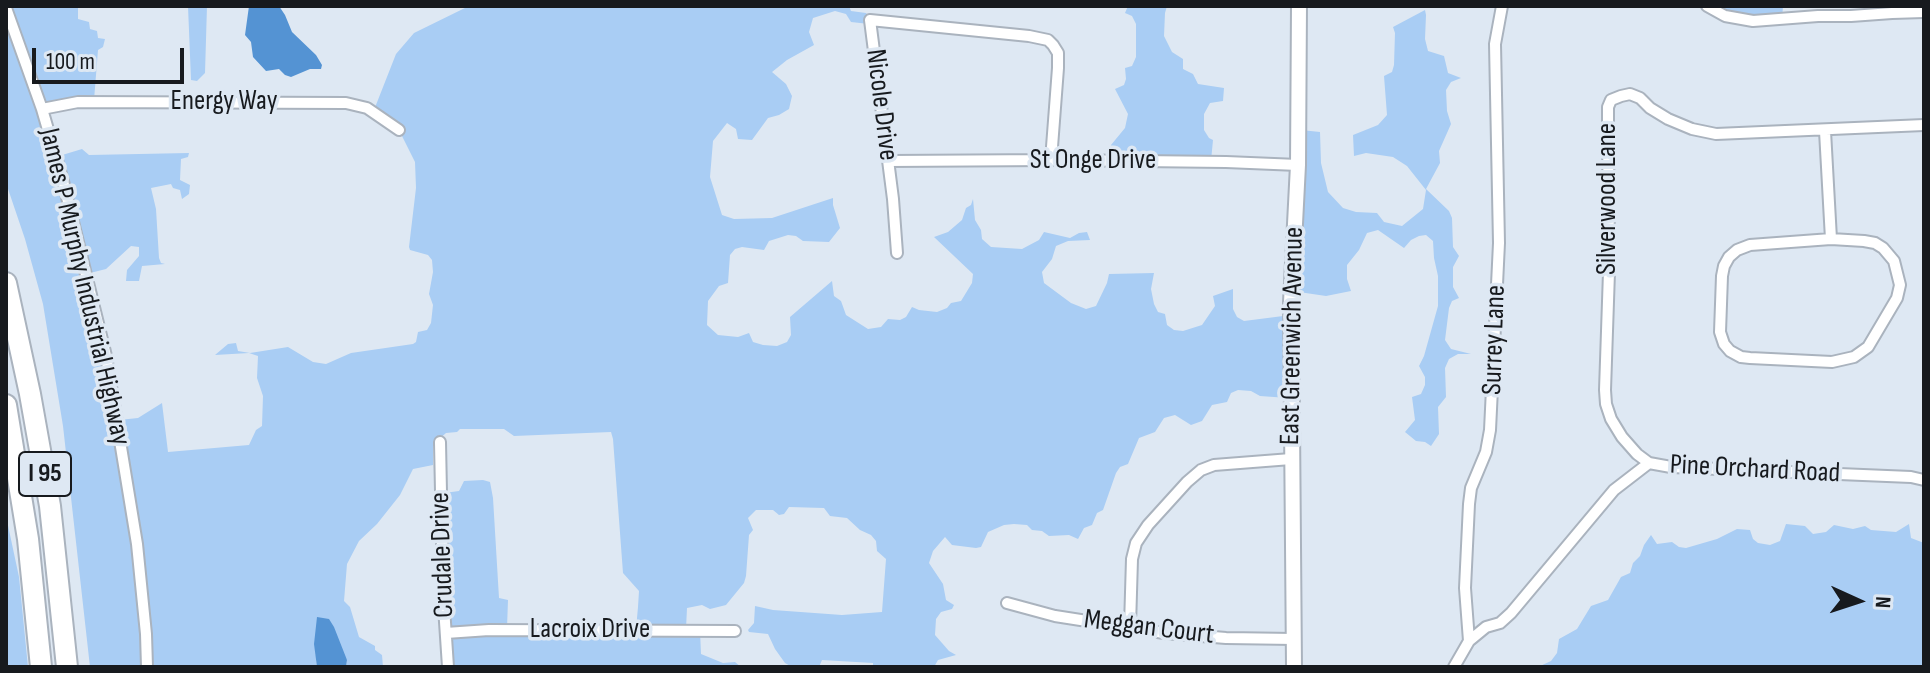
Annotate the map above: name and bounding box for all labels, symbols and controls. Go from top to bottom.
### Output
scale bar [36,32,188,82]
text: 100 m [46,47,95,76]
street label: Nicole Drive [858,47,904,163]
street label: Energy Way [171,85,277,119]
street label: Silverwood Lane [1591,123,1625,275]
street label: James P Murphy Industrial Highway [31,125,137,449]
street label: St Onge Drive [1030,144,1156,178]
street label: East Greenwich Avenue [1274,227,1312,445]
street label: Surrey Lane [1476,284,1514,396]
street label: Pine Orchard Road [1669,449,1841,491]
road number: I 95 [19,452,71,496]
street label: Crudale Drive [424,492,462,618]
north arrow [1818,561,1898,641]
text: N [1869,596,1896,609]
street label: Meggan Court [1082,603,1216,653]
street label: Lacroix Drive [530,613,650,647]

